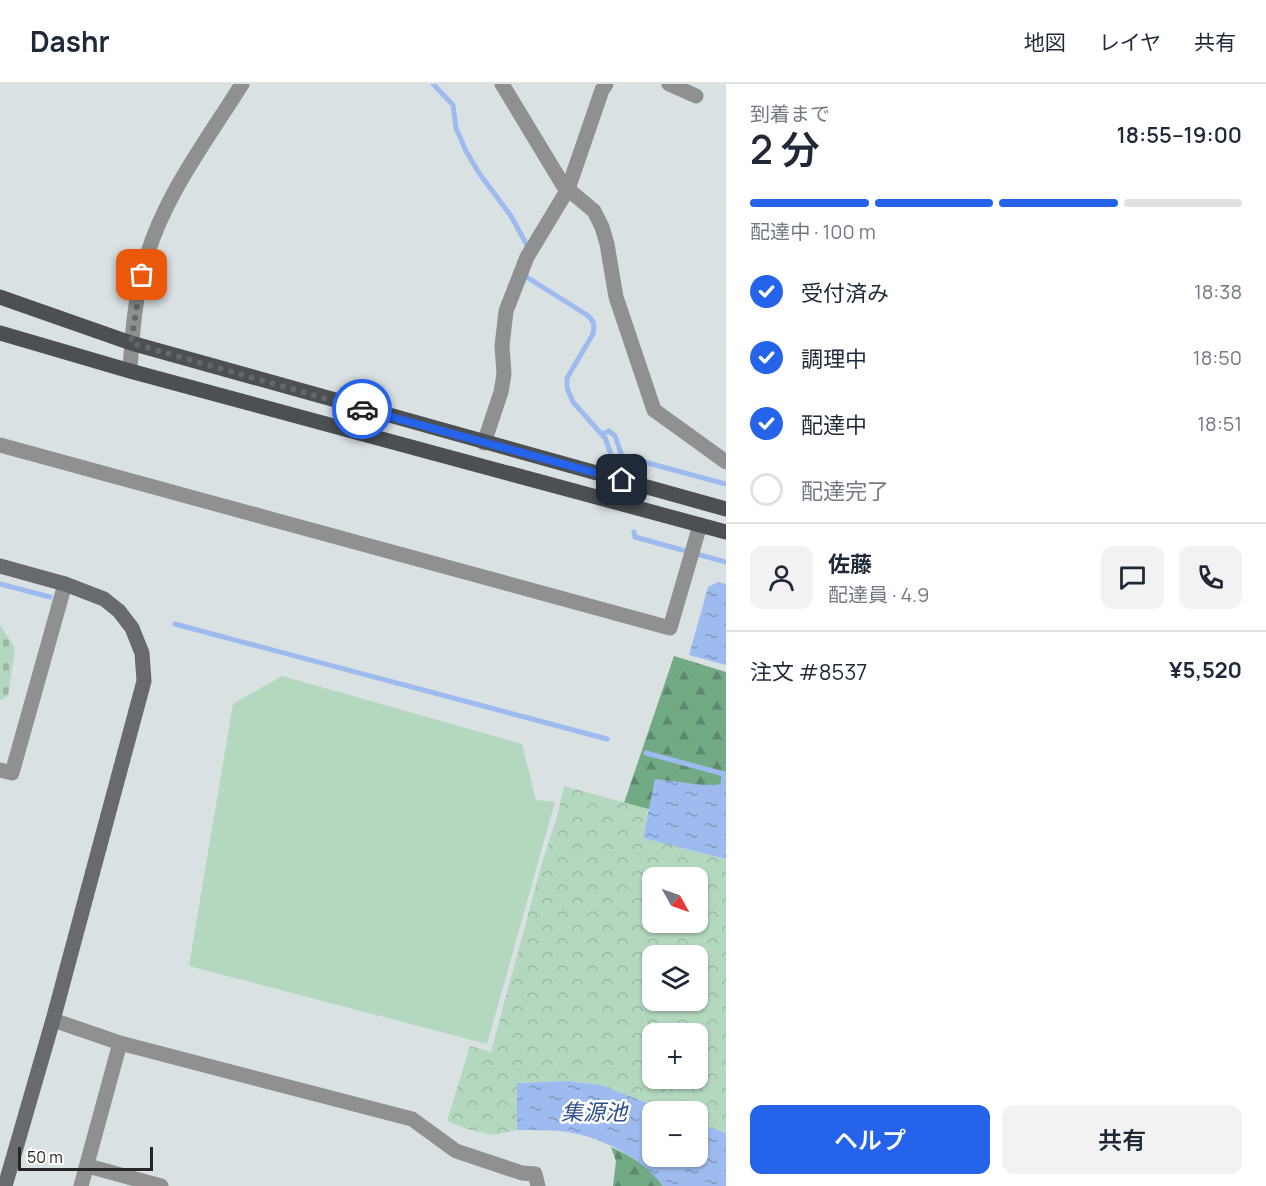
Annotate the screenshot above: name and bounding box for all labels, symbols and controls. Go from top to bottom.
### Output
text: Dashr [30,22,110,60]
text: 地図 [1024,28,1066,56]
text: レイヤ [1099,28,1161,56]
text: 共有 [1194,28,1236,56]
text: 到着まで [750,100,830,127]
text: 18:55–19:00 [1117,120,1242,150]
text: 2 分 [750,122,820,176]
text: 配達中 · 100 m [750,218,876,245]
pin [116,249,167,300]
icon: bag [125,258,158,291]
icon: check [750,275,783,308]
text: 受付済み [801,278,889,308]
text: 18:38 [1194,278,1242,305]
icon: check [750,341,783,374]
text: 調理中 [801,344,867,374]
text: 18:50 [1193,344,1242,371]
courier [332,379,392,439]
icon: car [346,393,379,426]
icon: check [750,407,783,440]
text: 配達中 [801,410,867,440]
text: 18:51 [1197,410,1242,437]
pin [596,454,647,505]
icon: home [605,463,638,496]
text: 配達完了 [801,476,889,506]
button: person [750,546,813,609]
button: chat [1101,546,1164,609]
button: phone [1179,546,1242,609]
text: 佐藤 [828,549,872,579]
text: 配達員 · 4.9 [828,581,929,608]
text: ¥5,520 [1169,655,1242,685]
text: 注文 #8537 [750,657,867,687]
north arrow [642,867,708,933]
map controls [642,867,708,1167]
button: layers [642,945,708,1011]
button: + [642,1023,708,1089]
water label: 集源池 [561,1097,629,1127]
button: − [642,1101,708,1167]
button: ヘルプ [750,1105,990,1174]
button: 共有 [1002,1105,1242,1174]
scale bar [18,1144,153,1172]
text: 50 m [27,1146,63,1168]

